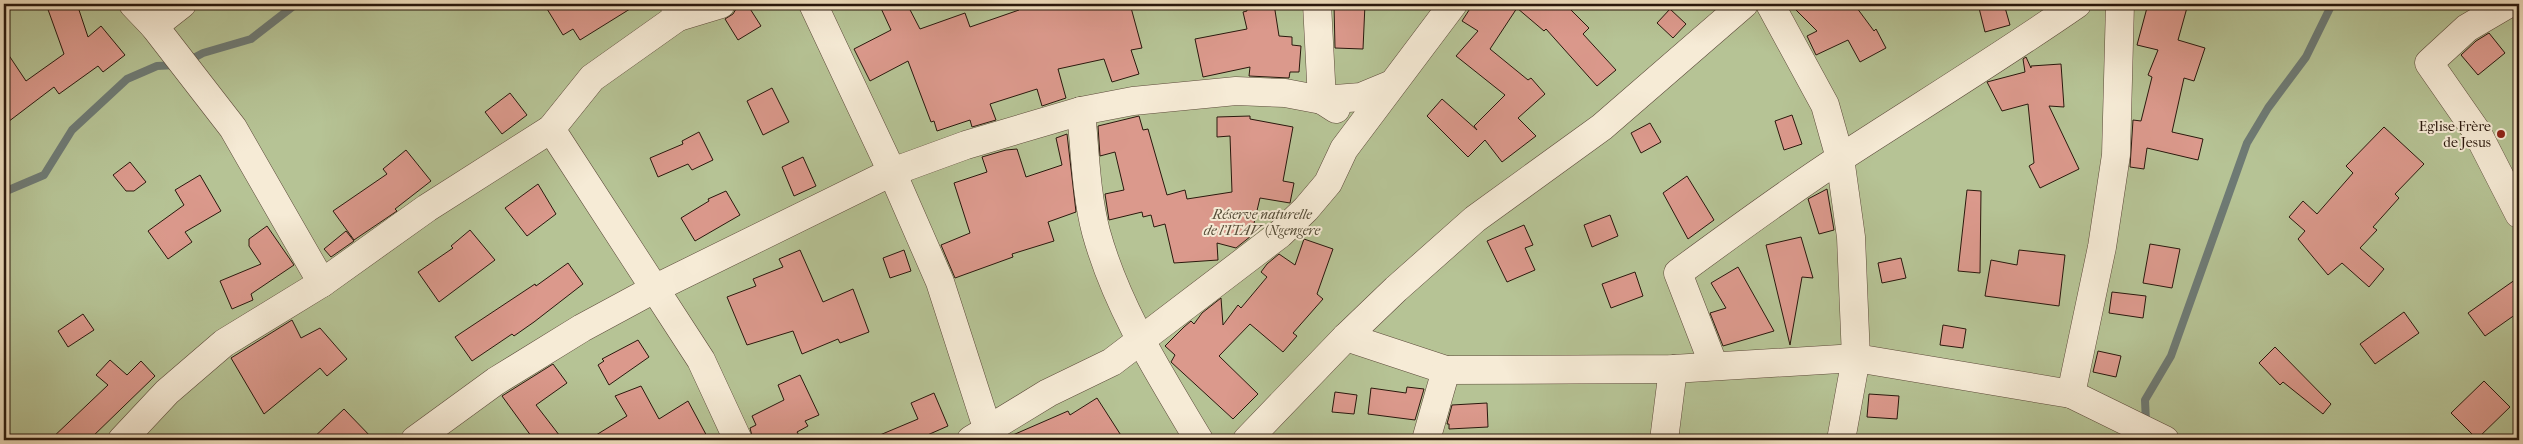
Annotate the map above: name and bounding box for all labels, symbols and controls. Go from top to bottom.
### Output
place label: Eglise Frère de Jesus [2419,118,2491,151]
marker: Eglise Frère de Jesus [2495,128,2507,140]
park label: Réserve naturelle de l'ITAV (Ngengere [1204,206,1321,239]

